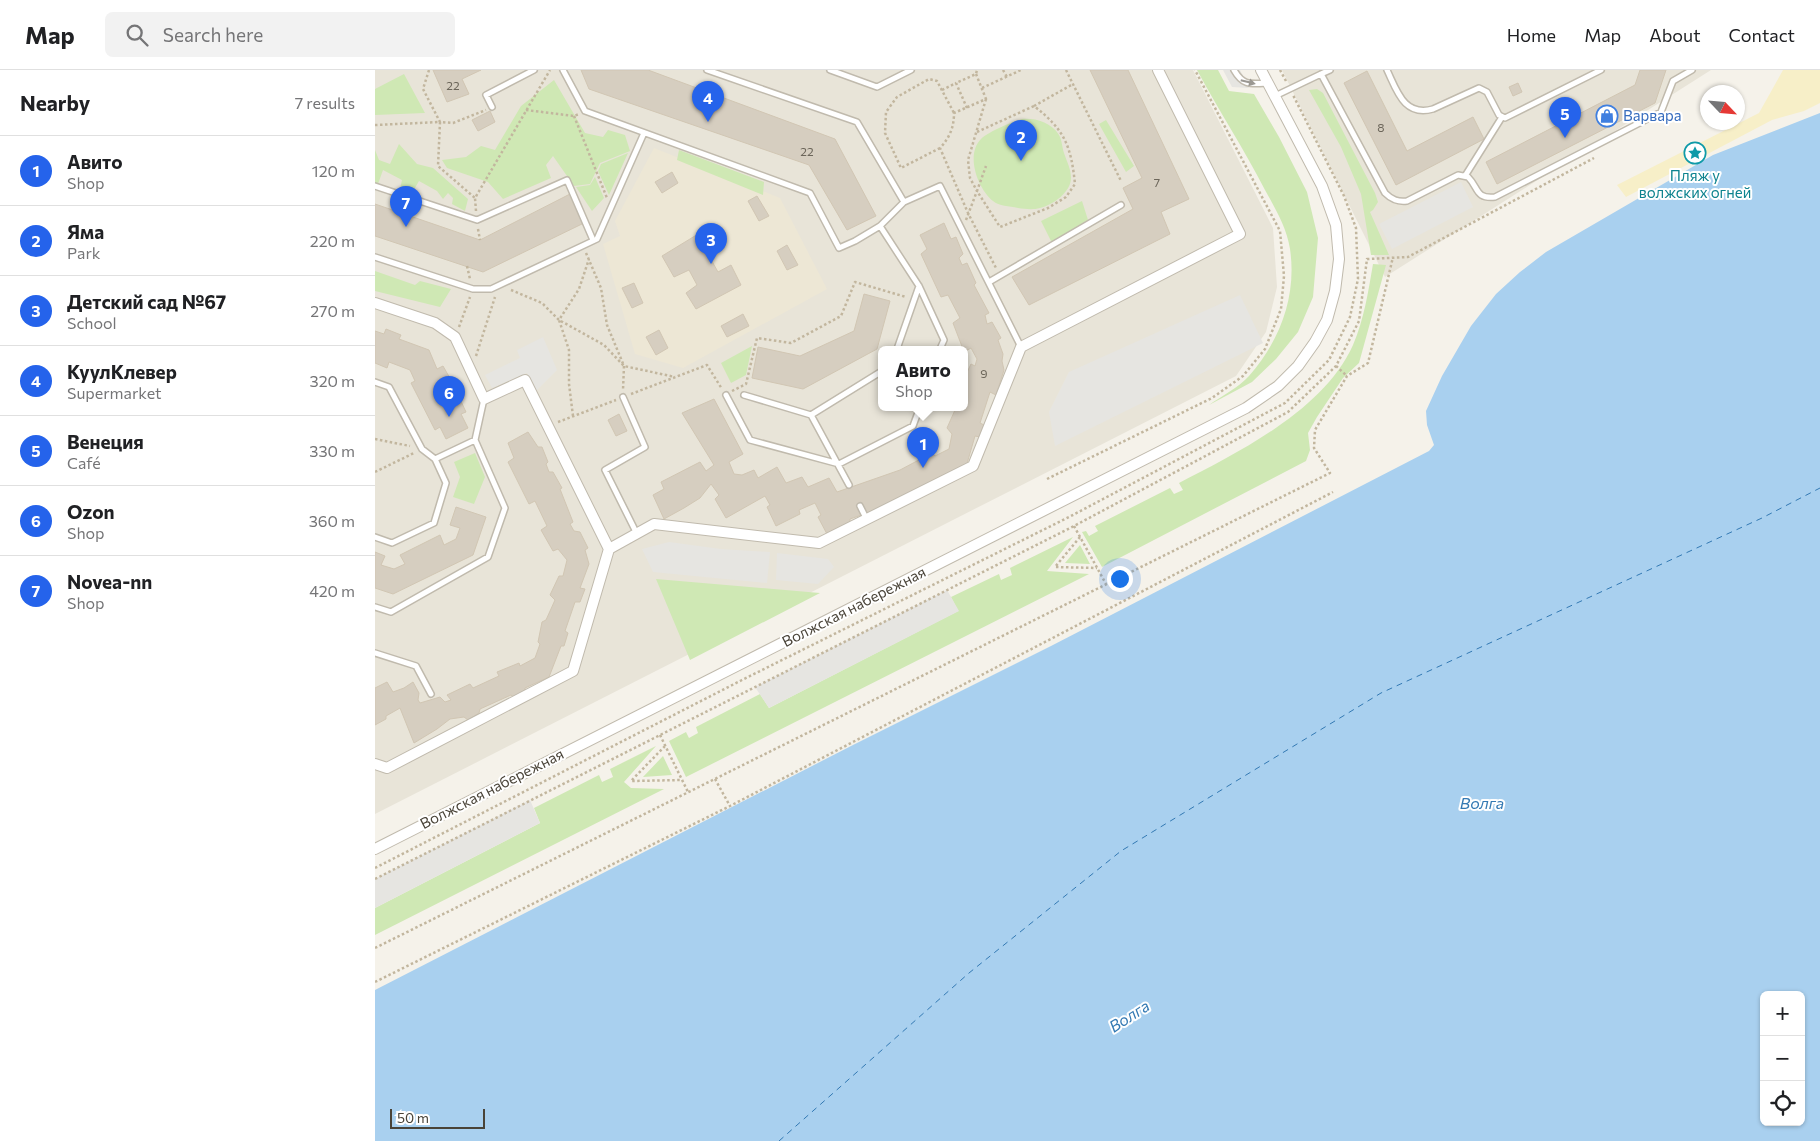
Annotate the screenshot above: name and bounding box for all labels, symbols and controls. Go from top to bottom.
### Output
search box [105,12,455,57]
text: Map [25,20,75,49]
icon: search [123,21,151,49]
text: Search here [163,23,263,46]
text: Home [1507,24,1556,46]
text: Map [1584,24,1621,46]
text: About [1649,24,1701,46]
text: Contact [1729,24,1795,46]
house number: 22 [446,78,460,92]
one-way arrow [1241,78,1256,86]
pin: 4 [692,81,724,122]
north arrow [1700,85,1745,130]
text: Nearby [20,90,90,115]
text: 7 results [295,93,355,112]
pin: 5 [1549,97,1581,138]
shop icon: Варвара [1595,104,1619,128]
place label: Варвара [1623,106,1682,124]
pin: 2 [1005,120,1037,161]
house number: 8 [1377,120,1385,134]
place icon: Пляж у волжских огней [1683,141,1707,165]
house number: 22 [800,144,814,158]
text: Авито [67,150,123,173]
text: 1 [32,161,40,180]
text: 120 m [312,161,355,180]
place label: Пляж у волжских огней [1639,166,1751,201]
text: Shop [67,173,105,192]
house number: 7 [1154,175,1160,189]
pin: 7 [390,186,422,227]
text: Яма [67,220,104,243]
pin: 3 [695,223,727,264]
text: 2 [31,231,41,250]
text: 220 m [310,231,355,250]
text: Park [67,243,100,262]
text: Детский сад №67 [67,290,226,313]
text: 3 [31,301,41,320]
text: 270 m [310,301,355,320]
text: School [67,313,117,332]
popup [878,346,968,411]
text: Авито [895,358,951,381]
text: КуулКлевер [67,360,177,383]
house number: 9 [980,366,988,380]
text: 4 [31,371,41,390]
text: 320 m [310,371,355,390]
pin: 6 [433,376,465,417]
text: Shop [895,381,933,400]
text: Supermarket [67,383,162,402]
pin: 1 [907,427,939,468]
text: Венеция [67,430,144,453]
text: 5 [31,441,41,460]
text: 330 m [309,441,355,460]
text: Café [67,453,101,472]
text: Ozon [67,500,115,523]
text: 6 [31,511,41,530]
text: 360 m [309,511,355,530]
text: Shop [67,523,105,542]
street label: Волжская набережная [779,562,928,650]
your location [1107,566,1133,592]
text: Novea-nn [67,570,152,593]
text: 7 [32,581,40,600]
text: 420 m [309,581,355,600]
text: Shop [67,593,105,612]
street label: Волжская набережная [417,744,566,832]
water label: Волга [1460,793,1504,812]
map controls [1760,991,1805,1126]
button: + [1760,991,1805,1036]
water label: Волга [1105,996,1152,1036]
button: − [1760,1036,1805,1081]
button: locate [1760,1081,1805,1126]
scale bar [390,1106,485,1129]
text: 50 m [397,1109,429,1126]

